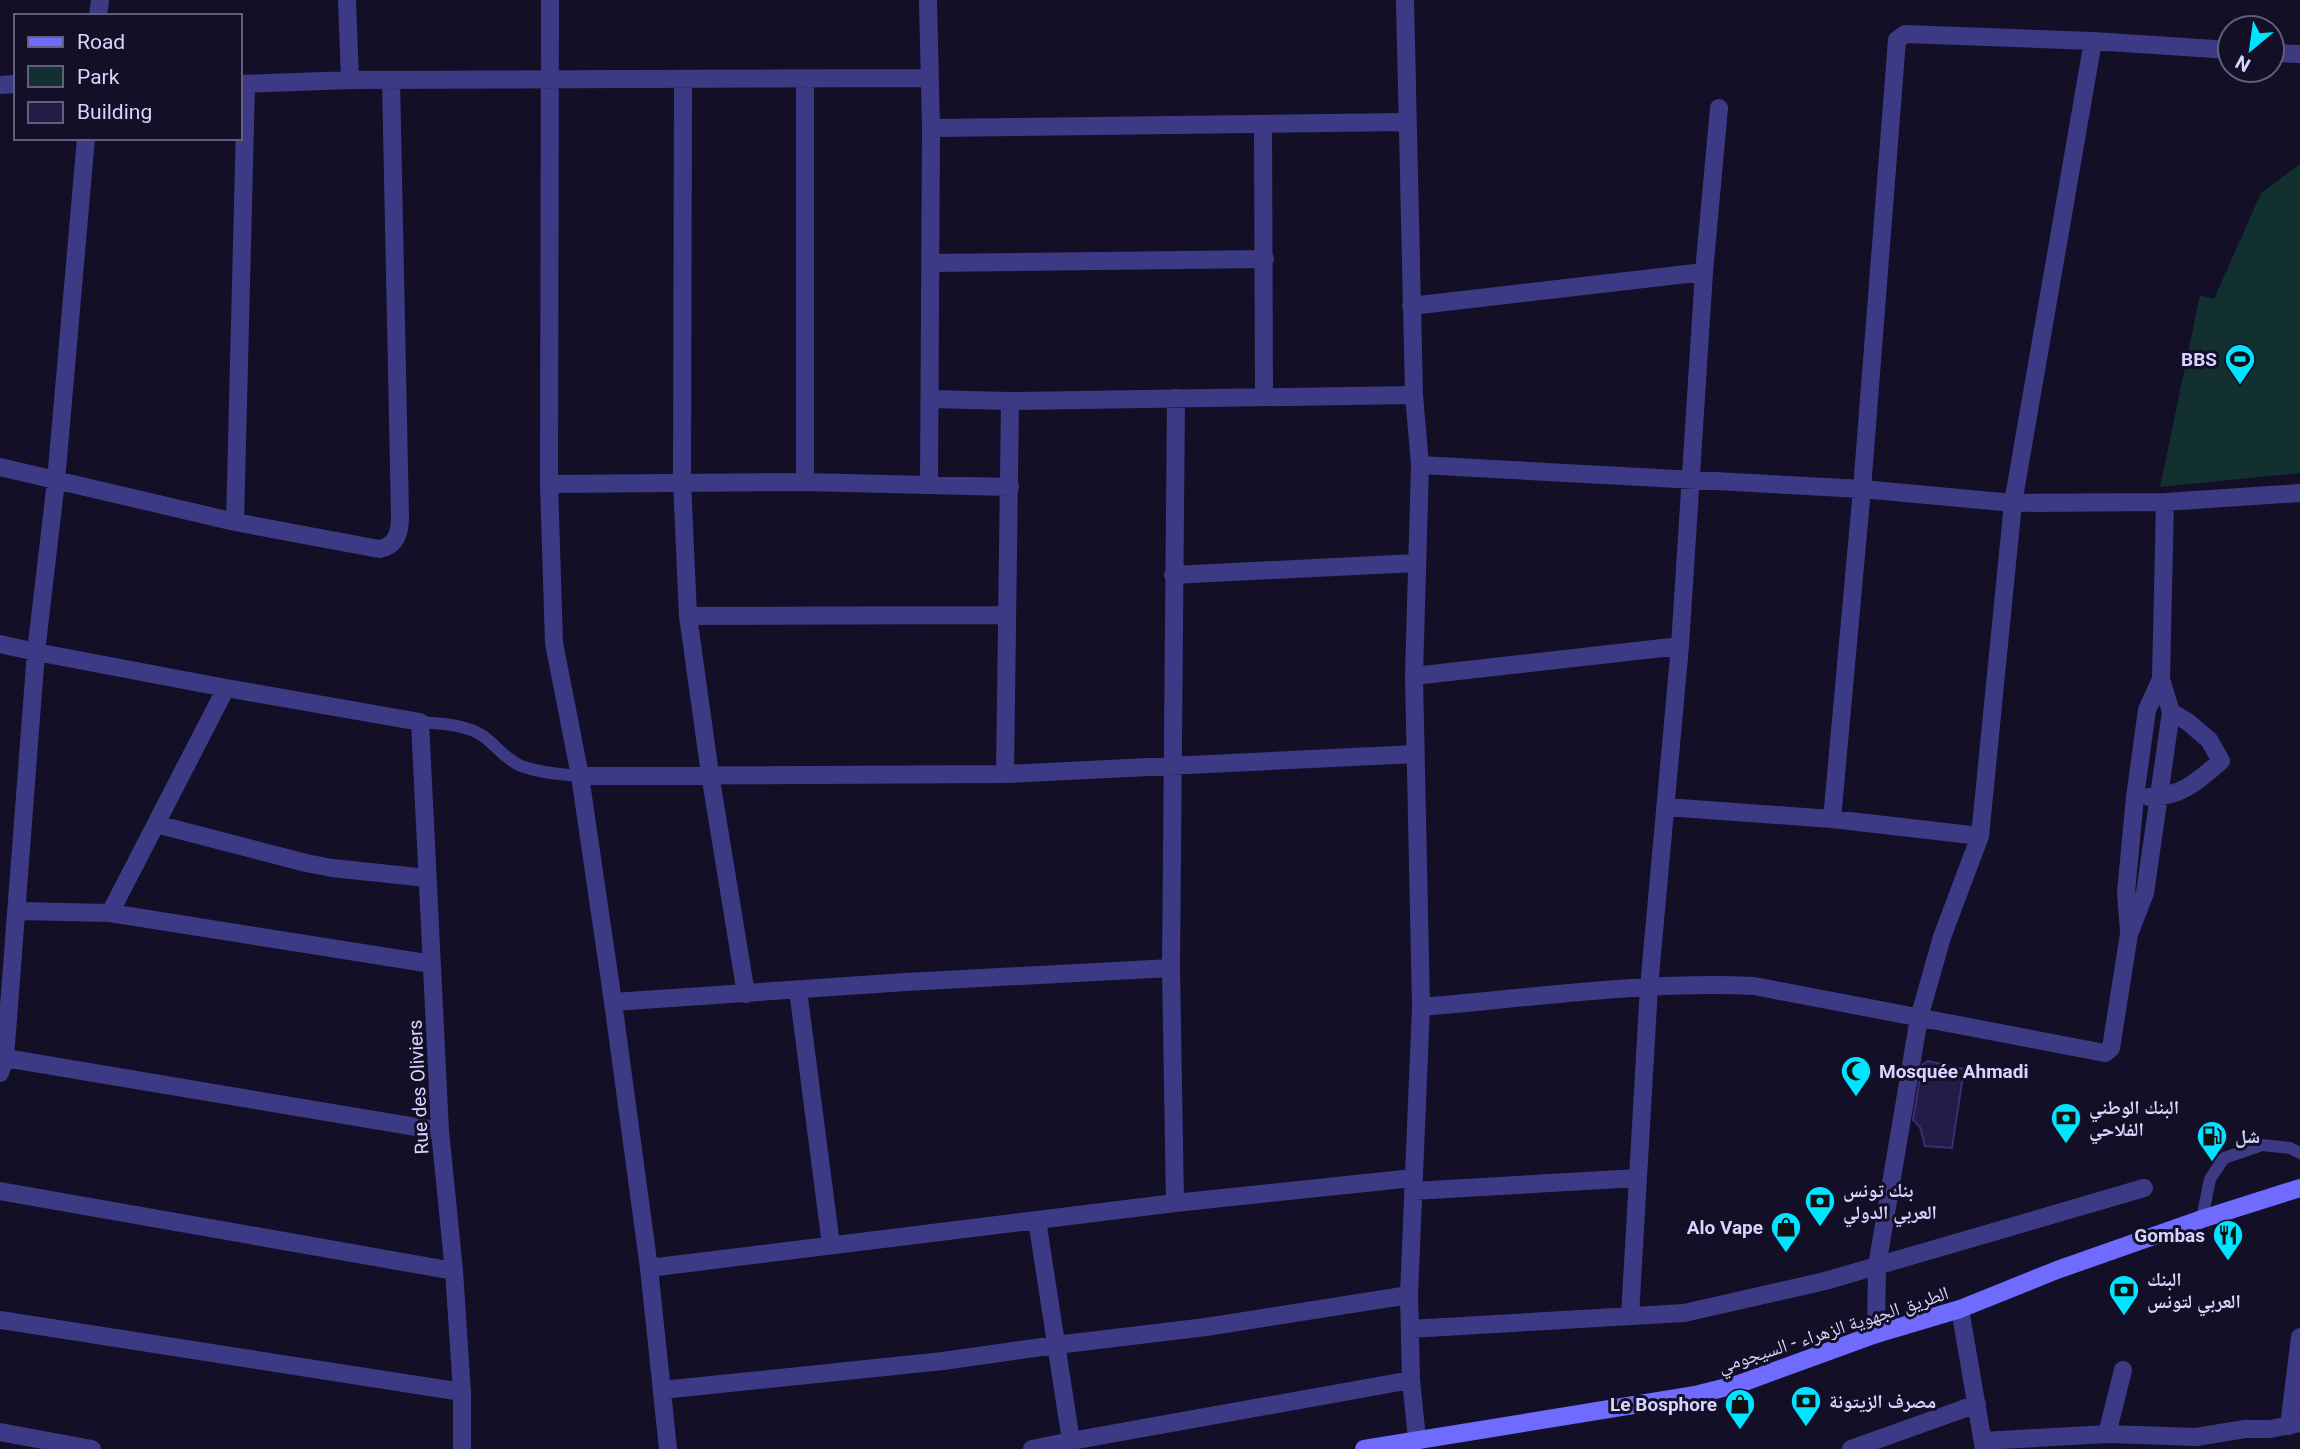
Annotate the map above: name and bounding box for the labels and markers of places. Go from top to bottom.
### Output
sports icon: BBS [2223,342,2257,386]
place label: BBS [2181,348,2217,371]
mosque icon: Mosquée Ahmadi [1839,1054,1873,1098]
place label: Mosquée Ahmadi [1879,1060,2028,1083]
place label: البنك الوطني الفلاحي [2089,1096,2179,1145]
bank icon: البنك الوطني الفلاحي [2049,1101,2083,1145]
fuel station icon: شل [2195,1119,2229,1163]
place label: شل [2235,1125,2260,1148]
place label: بنك تونس العربي الدولي [1843,1179,1937,1228]
bank icon: بنك تونس العربي الدولي [1803,1184,1837,1228]
shop icon: Alo Vape [1769,1210,1803,1254]
place label: Alo Vape [1687,1216,1763,1239]
restaurant icon: Gombas [2211,1218,2245,1262]
place label: Gombas [2134,1224,2205,1247]
place label: البنك العربي لتونس [2147,1268,2241,1317]
bank icon: البنك العربي لتونس [2107,1273,2141,1317]
bank icon: مصرف الزيتونة [1789,1384,1823,1428]
shop icon: Le Bosphore [1723,1387,1757,1431]
place label: مصرف الزيتونة [1829,1390,1936,1413]
place label: Le Bosphore [1610,1393,1717,1416]

